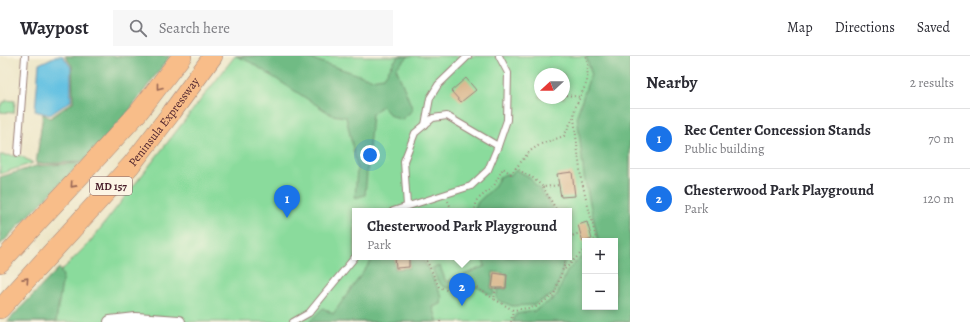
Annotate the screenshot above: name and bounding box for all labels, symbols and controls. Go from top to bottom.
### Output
search box [113,10,393,46]
text: Waypost [20,15,89,41]
icon: search [127,17,149,39]
text: Search here [159,18,230,38]
text: Map [787,18,813,37]
text: Directions [835,18,895,37]
text: Saved [917,18,950,37]
north arrow [534,68,570,104]
text: Nearby [646,71,697,94]
street label: Peninsula Expressway [125,73,203,170]
text: 2 results [910,74,954,91]
one-way arrow [156,82,163,89]
text: Rec Center Concession Stands [684,120,871,140]
text: 1 [657,130,661,147]
text: 70 m [928,130,954,147]
text: Public building [684,140,764,157]
your location [360,145,380,165]
road number: MD 157 [90,177,132,195]
one-way arrow [71,180,78,187]
text: Chesterwood Park Playground [684,180,874,200]
pin: 1 [274,185,300,218]
text: 2 [656,190,662,207]
text: 120 m [923,190,954,207]
text: Park [684,200,708,217]
popup [352,208,572,260]
text: Chesterwood Park Playground [367,216,557,236]
text: Park [367,236,391,253]
map controls [582,238,618,310]
button: + [582,238,618,274]
pin: 2 [449,273,475,306]
button: − [582,274,618,310]
one-way arrow [22,278,29,285]

